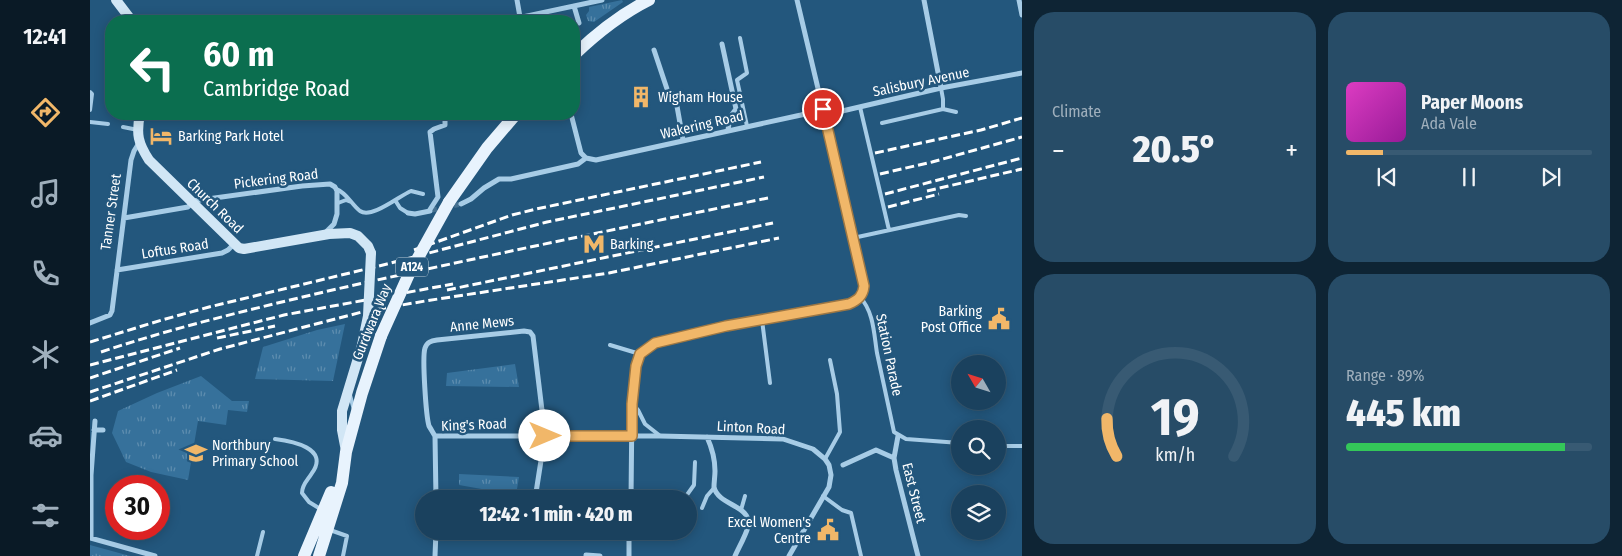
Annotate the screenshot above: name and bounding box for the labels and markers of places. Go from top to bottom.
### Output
building icon: Wigham House [628,84,654,110]
pin [802,88,844,130]
place label: Wigham House [658,89,743,106]
hotel icon: Barking Park Hotel [148,123,174,149]
place label: Barking Park Hotel [178,128,284,145]
metro station icon: Barking [581,231,607,257]
place label: Barking [610,236,654,253]
place label: Barking Post Office [921,303,982,336]
public building icon: Barking Post Office [986,306,1012,332]
place label: Northbury Primary School [212,437,299,470]
school or university icon: Northbury Primary School [183,440,209,466]
place label: Excel Women's Centre [728,514,811,547]
public building icon: Excel Women's Centre [815,517,841,543]

